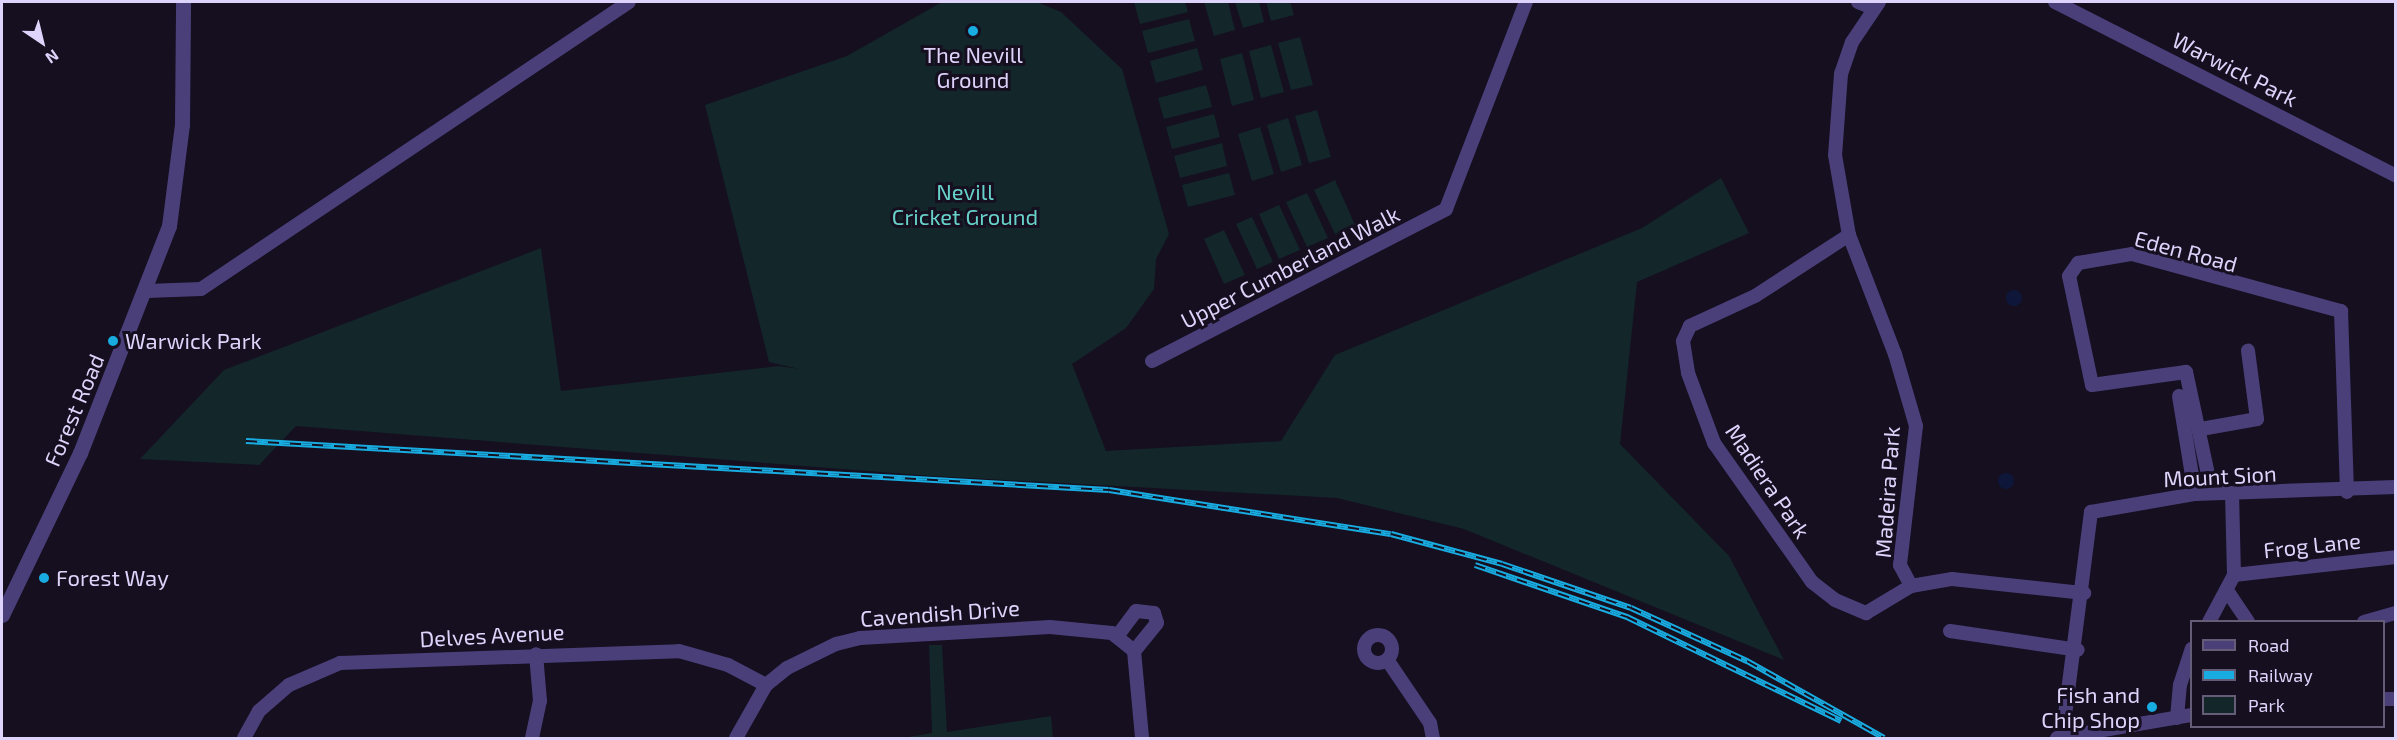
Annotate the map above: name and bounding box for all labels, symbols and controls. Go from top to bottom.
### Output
north arrow [12,12,72,72]
marker: The Nevill Ground [966,24,980,38]
street label: Warwick Park [2168,26,2302,112]
place label: The Nevill Ground [923,41,1023,92]
text: N [42,46,63,68]
park label: Nevill Cricket Ground [892,178,1038,230]
street label: Upper Cumberland Walk [1176,200,1404,334]
street label: Eden Road [2132,225,2240,277]
place label: Warwick Park [125,328,262,354]
marker: Warwick Park [106,334,120,348]
street label: Forest Road [39,350,109,470]
street label: Madiera Park [1720,419,1816,543]
street label: Madeira Park [1869,425,1905,559]
street label: Mount Sion [2163,460,2277,492]
street label: Frog Lane [2262,527,2362,563]
place label: Forest Way [56,565,169,591]
marker: Forest Way [37,571,51,585]
street label: Cavendish Drive [859,594,1021,632]
street label: Delves Avenue [419,618,565,652]
legend [2190,620,2385,728]
text: Road [2248,634,2289,656]
text: Railway [2248,664,2313,686]
place label: Fish and Chip Shop [2041,681,2140,732]
text: Park [2248,694,2285,716]
marker: Fish and Chip Shop [2145,700,2159,714]

